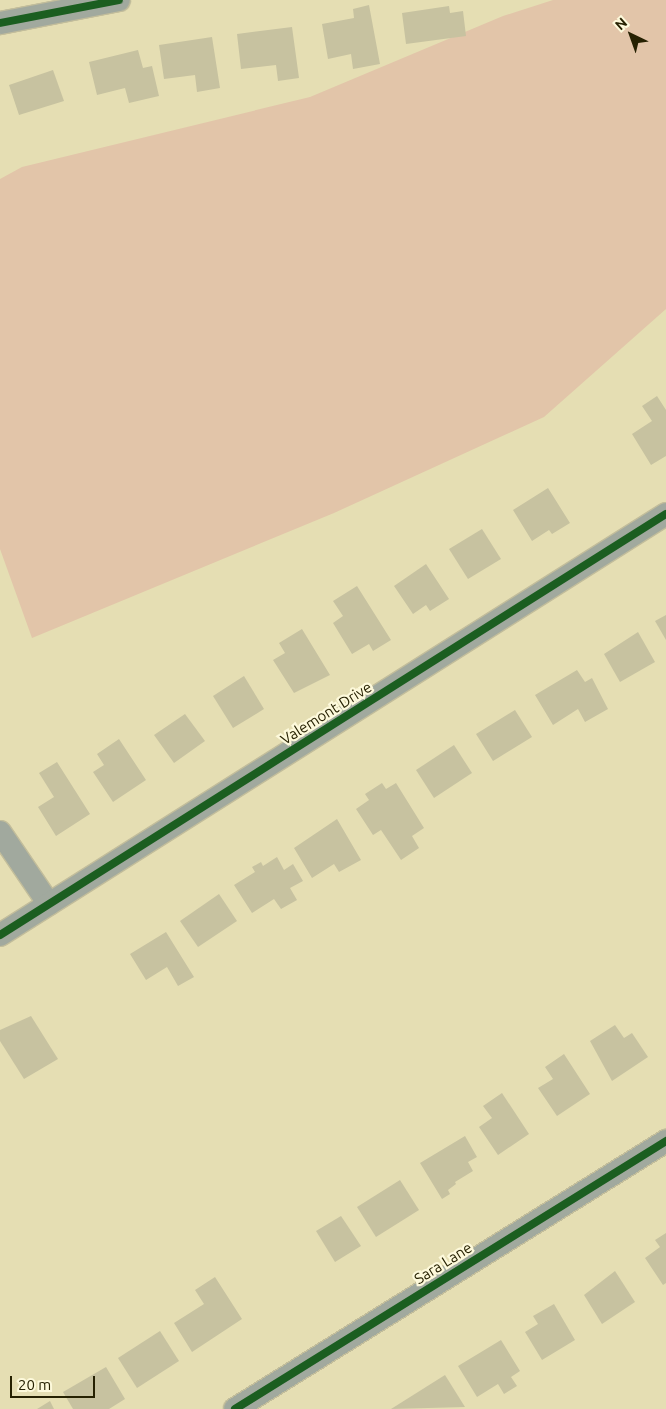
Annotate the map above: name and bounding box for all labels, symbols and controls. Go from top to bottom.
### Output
north arrow [606,10,656,60]
text: N [612,14,630,33]
street label: Valemont Drive [277,678,375,748]
street label: Sara Lane [411,1238,475,1288]
scale bar [12,1366,98,1398]
text: 20 m [18,1376,51,1393]

